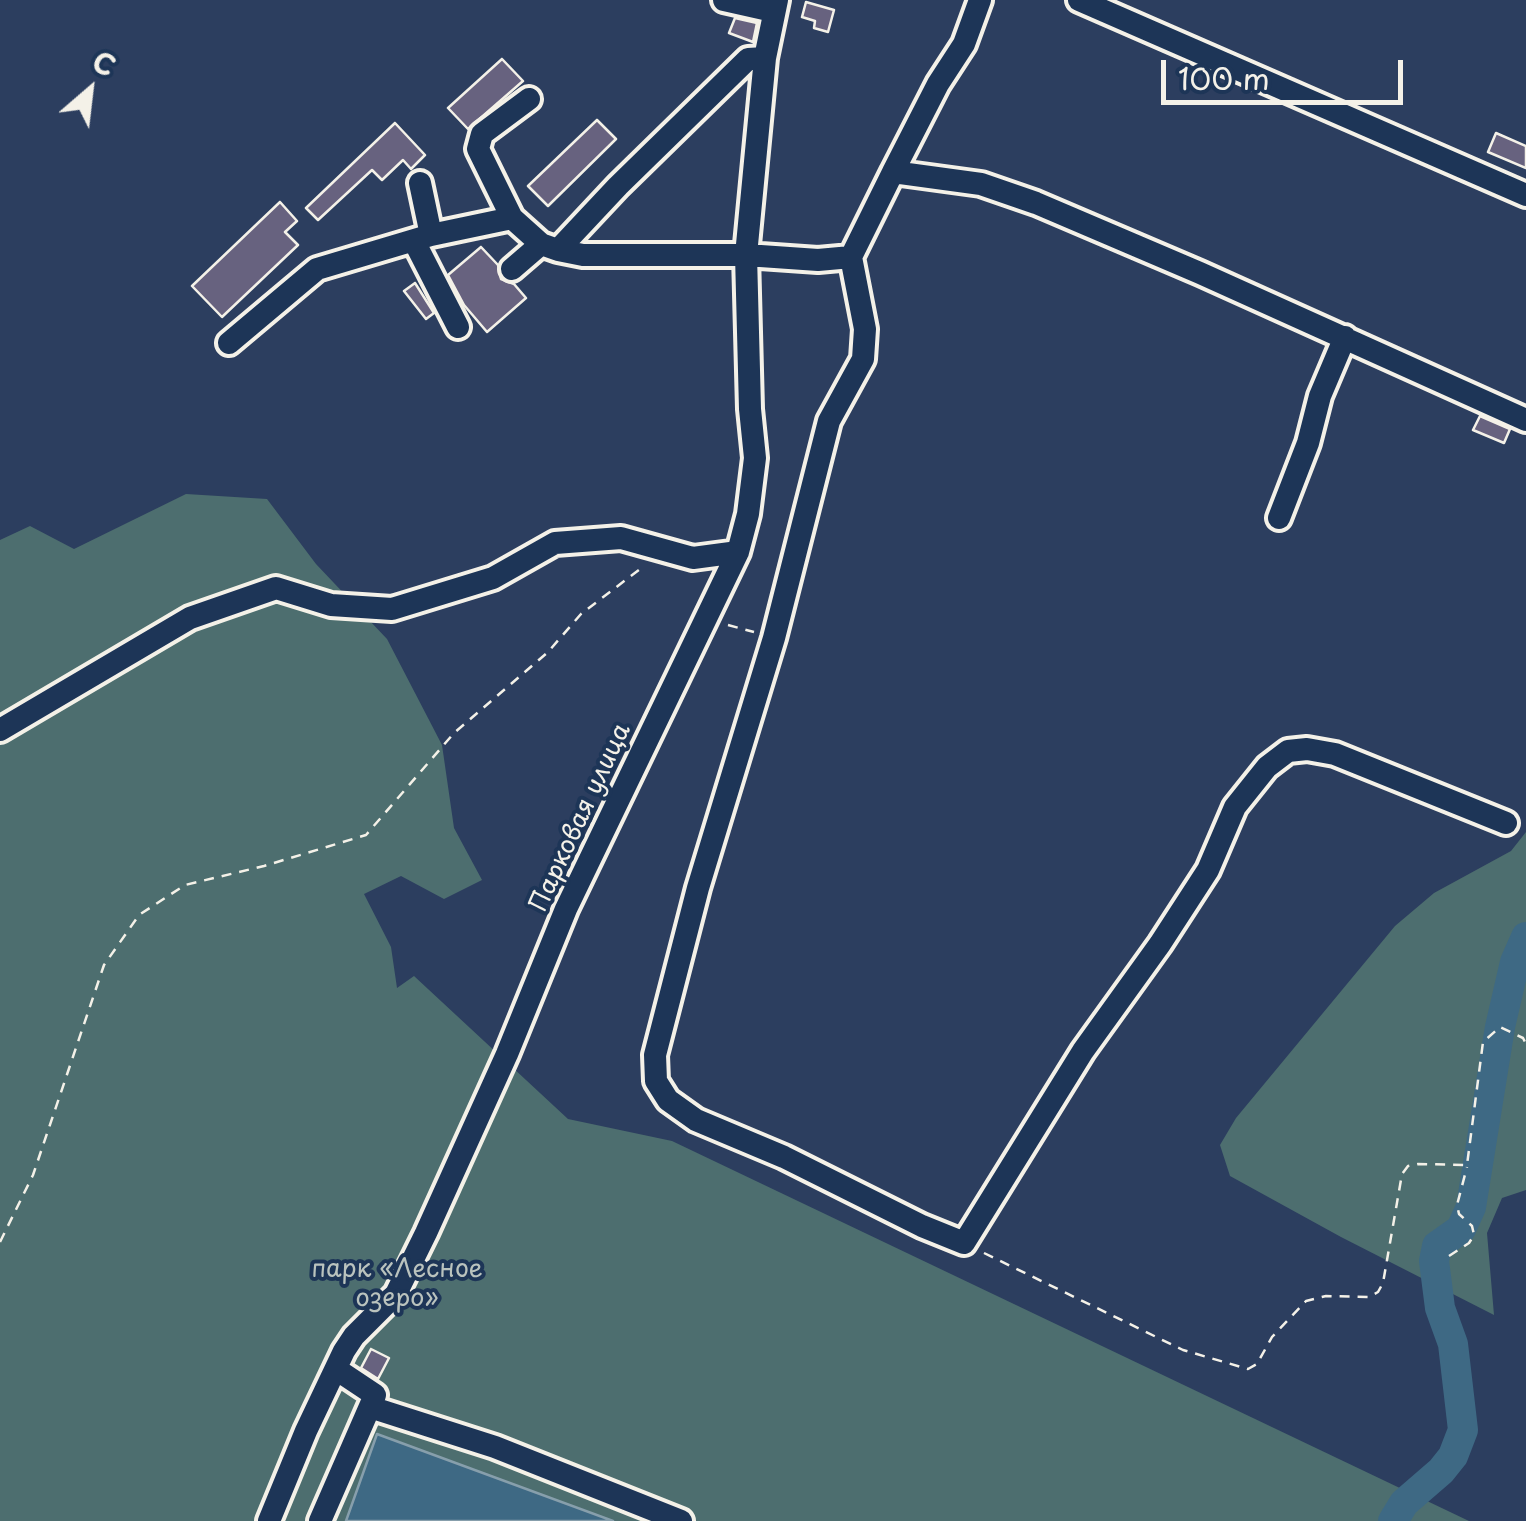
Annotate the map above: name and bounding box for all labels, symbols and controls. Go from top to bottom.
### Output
text: С [85,39,124,87]
north arrow [40,40,140,140]
scale bar [1166,40,1408,102]
text: 100 m [1178,55,1270,100]
street label: Парковая улица [524,719,638,917]
park label: парк «Лесное озеро» [311,1255,483,1314]

